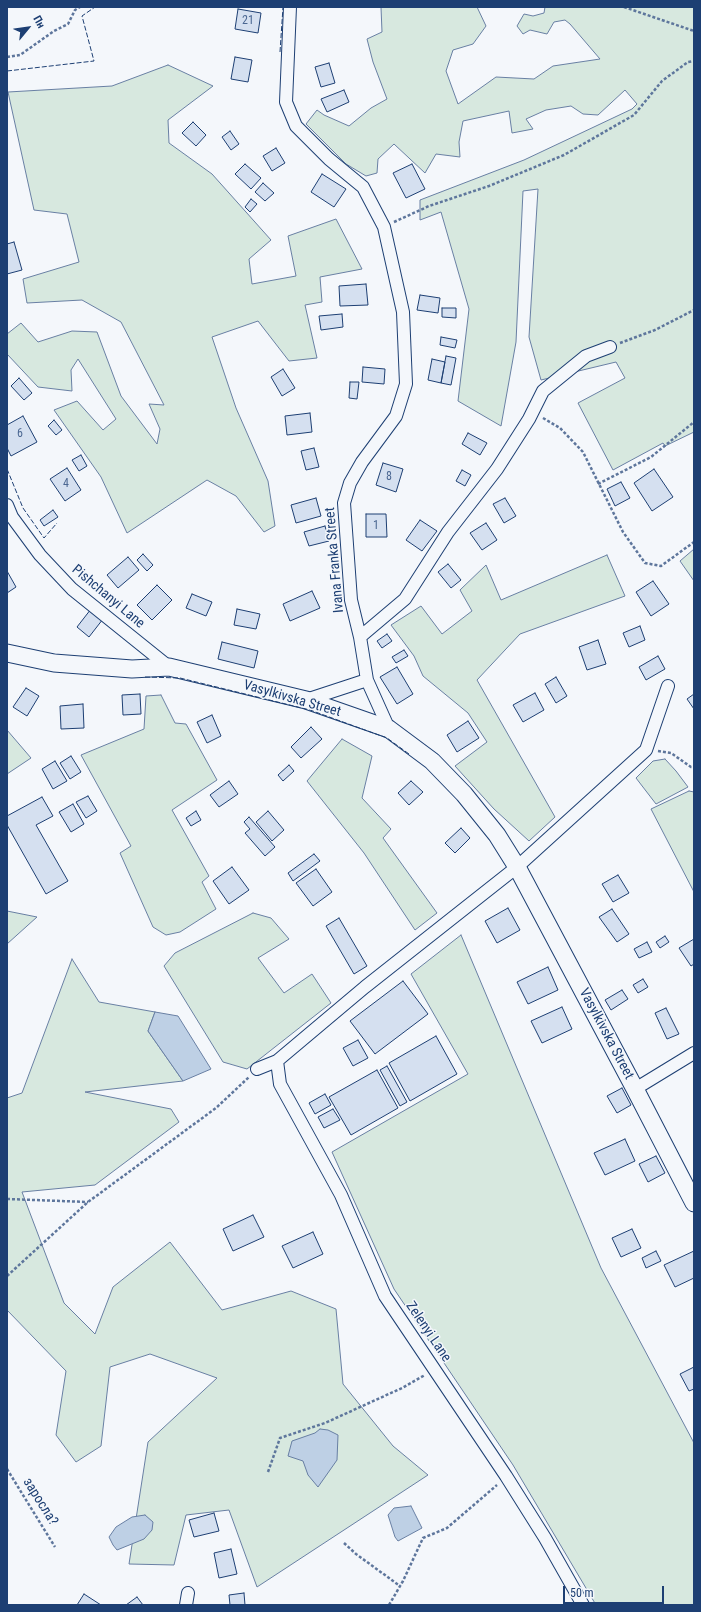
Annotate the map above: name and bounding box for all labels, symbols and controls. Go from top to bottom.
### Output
north arrow [8,8,48,48]
text: Пн [30,13,48,30]
house number: 21 [242,14,254,28]
house number: 6 [17,427,23,441]
house number: 8 [386,470,392,484]
house number: 4 [63,477,69,491]
street label: Ivana Franka Street [322,507,348,613]
house number: 1 [373,519,379,533]
street label: Pishchanyi Lane [68,562,148,632]
street label: Vasylkivska Street [241,677,343,721]
street label: Vasylkivska Street [575,986,637,1082]
street label: Zelenyi Lane [402,1299,454,1365]
street label: заросла? [19,1475,61,1529]
scale bar [565,1578,666,1604]
text: 50 m [570,1586,594,1600]

